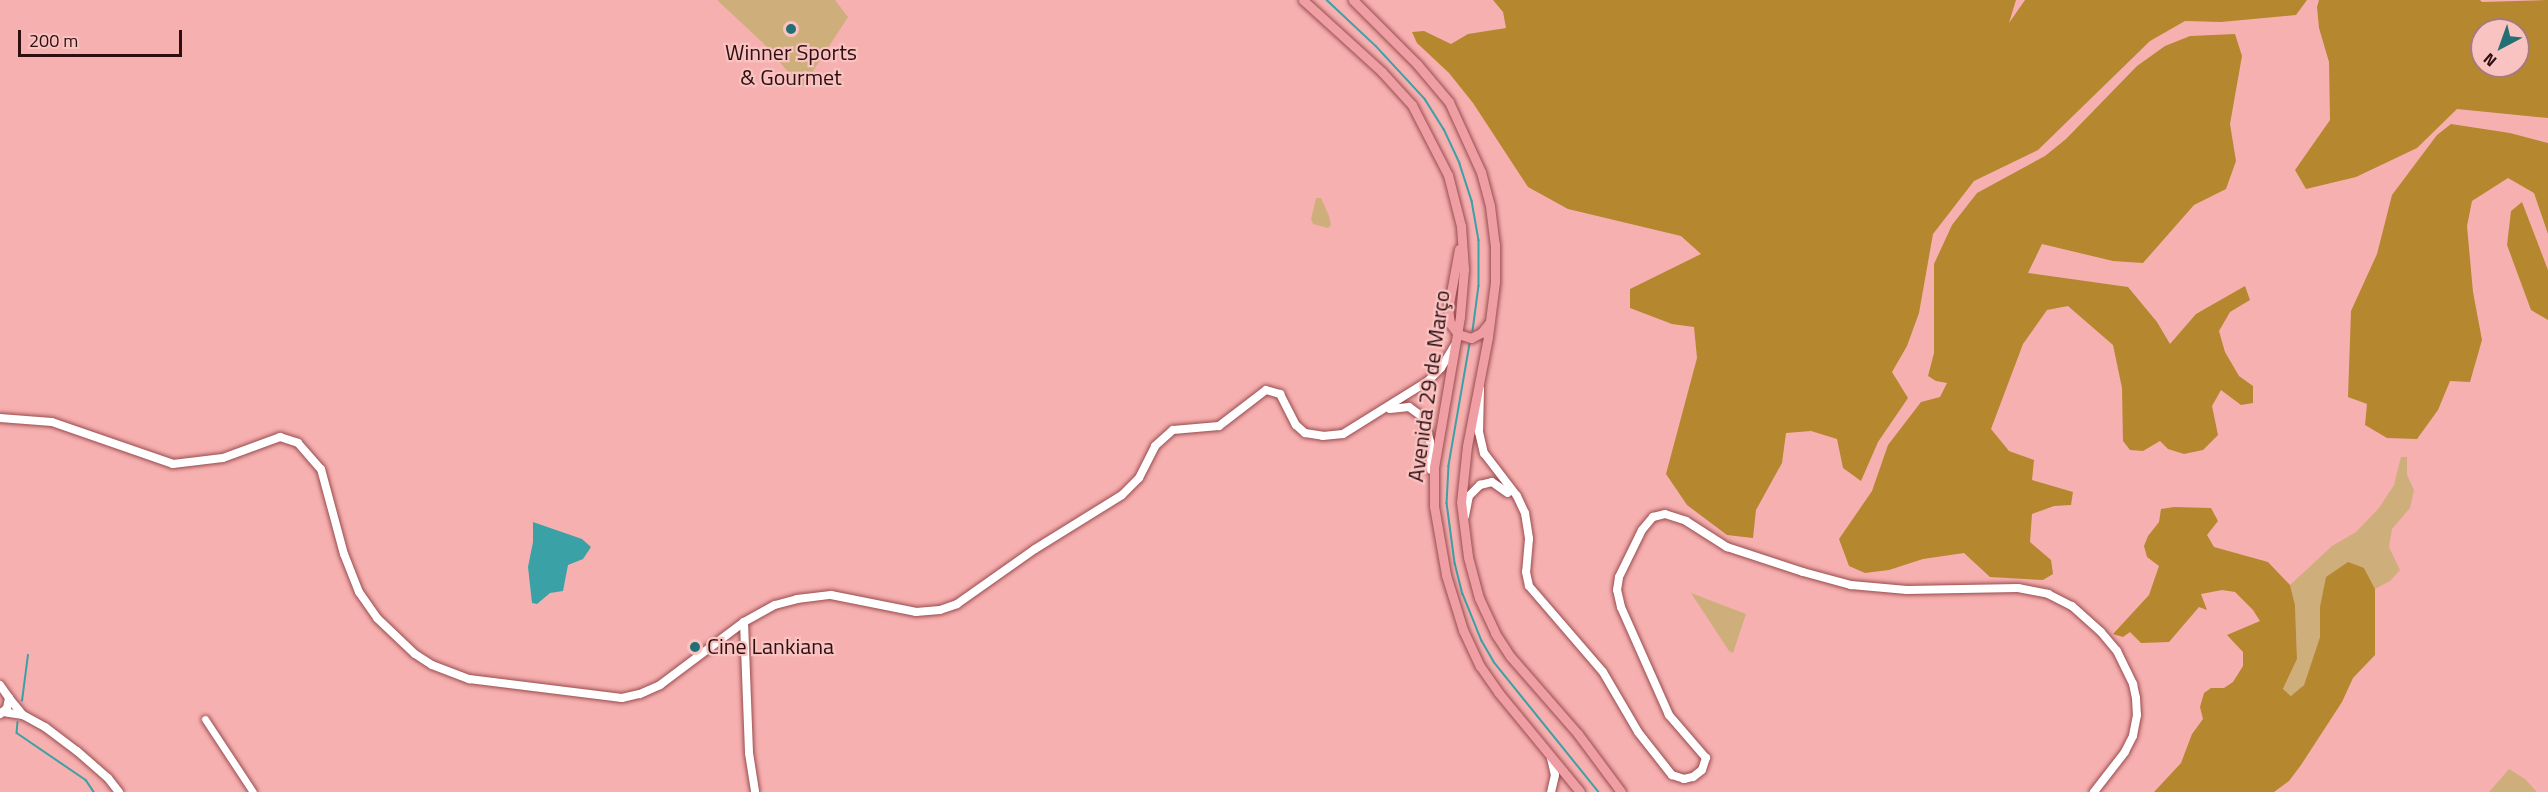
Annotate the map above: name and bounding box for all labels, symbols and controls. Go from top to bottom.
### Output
scale bar [21,18,184,56]
north arrow [2470,18,2530,78]
marker: Winner Sports & Gourmet [784,22,798,36]
text: 200 m [29,27,78,54]
place label: Winner Sports & Gourmet [725,39,857,90]
text: N [2477,47,2502,73]
street label: Avenida 29 de Março [1402,288,1456,484]
place label: Cine Lankiana [707,634,834,660]
marker: Cine Lankiana [688,640,702,654]

